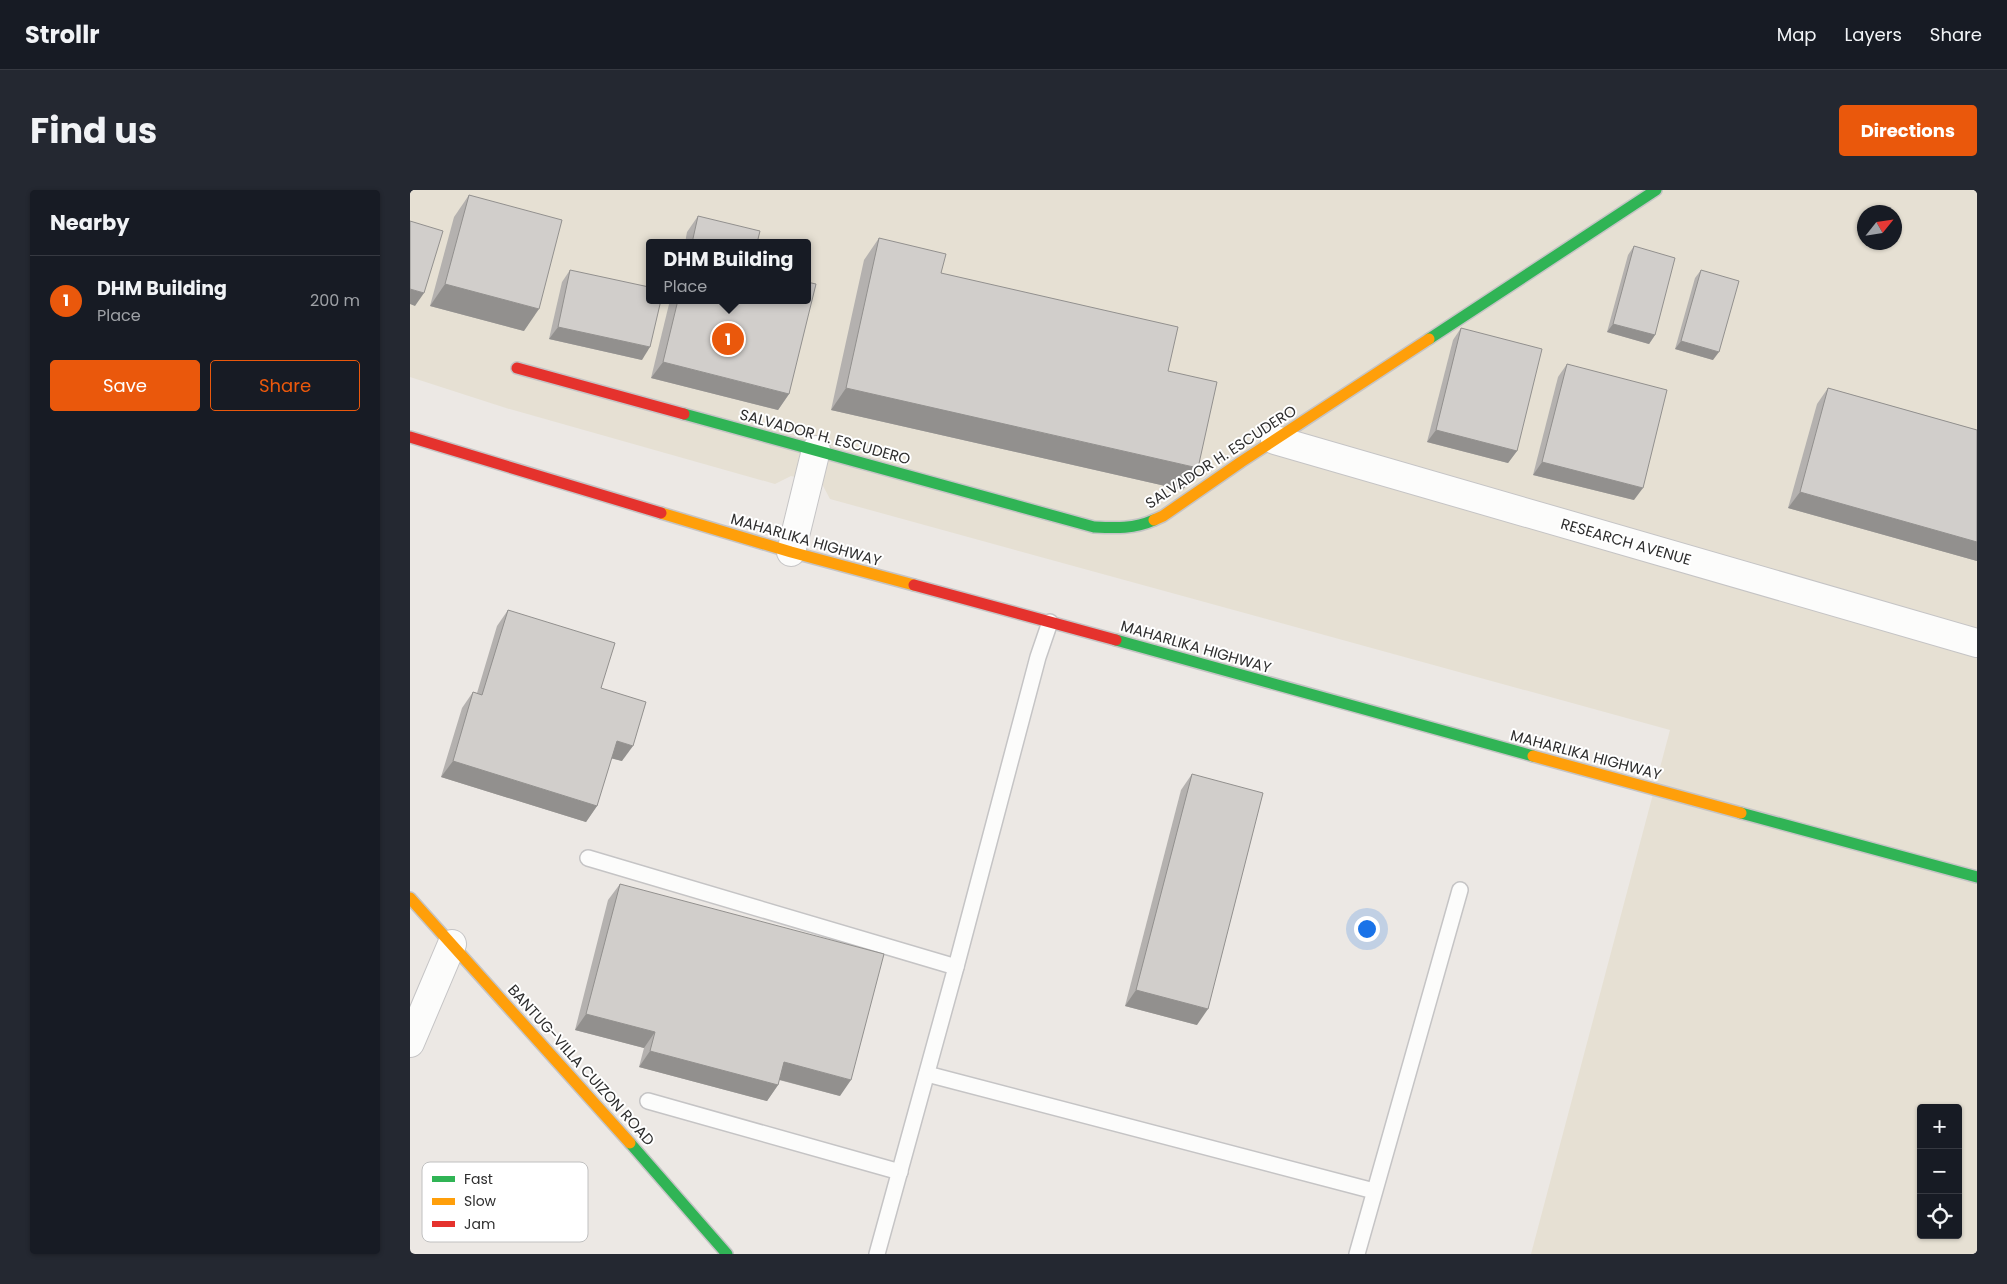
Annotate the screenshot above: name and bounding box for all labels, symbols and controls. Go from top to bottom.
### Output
text: Strollr [25,18,100,51]
text: Map [1777,22,1817,47]
text: Layers [1845,22,1902,47]
text: Share [1930,22,1982,47]
button: Directions [1839,105,1977,156]
text: Find us [30,106,157,155]
north arrow [1857,205,1902,250]
text: Nearby [50,208,130,237]
popup [646,239,811,304]
text: DHM Building [664,246,793,273]
text: DHM Building [97,275,227,302]
text: Place [664,275,707,298]
text: 1 [63,289,69,312]
text: 200 m [310,289,360,312]
text: Place [97,304,141,327]
pin: 1 [712,320,744,358]
button: Save [50,360,200,411]
button: Share [210,360,360,411]
street label: SALVADOR H. ESCUDERO [1141,400,1300,513]
street label: SALVADOR H. ESCUDERO [737,404,913,470]
street label: MAHARLIKA HIGHWAY [728,508,884,571]
street label: RESEARCH AVENUE [1558,513,1694,570]
street label: MAHARLIKA HIGHWAY [1118,615,1274,678]
street label: MAHARLIKA HIGHWAY [1508,724,1664,785]
your location [1354,916,1380,942]
street label: BANTUG-VILLA CUIZON ROAD [503,979,660,1150]
map controls [1917,1104,1962,1239]
button: + [1917,1104,1962,1149]
button: − [1917,1149,1962,1194]
legend [422,1162,588,1242]
text: Fast [464,1169,493,1189]
text: Slow [464,1191,497,1211]
button: locate [1917,1194,1962,1239]
text: Jam [464,1214,495,1234]

